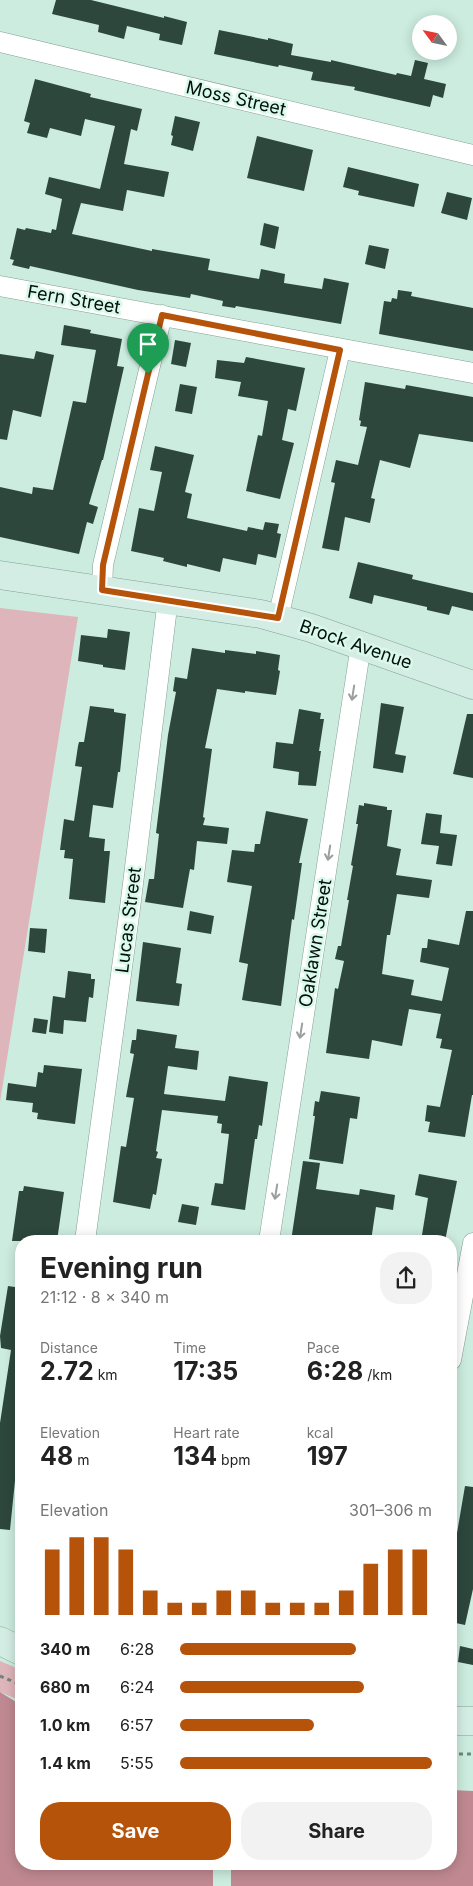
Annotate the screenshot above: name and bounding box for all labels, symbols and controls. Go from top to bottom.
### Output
north arrow [412,15,458,60]
map controls [412,15,457,60]
street label: Moss Street [184,76,288,120]
street label: Fern Street [26,281,122,318]
pin [127,323,169,374]
icon: arrive [134,330,162,358]
street label: Brock Avenue [297,615,415,673]
one-way arrow [348,684,358,700]
one-way arrow [323,845,333,861]
street label: Lucas Street [111,866,145,974]
street label: Oaklawn Street [295,877,336,1009]
one-way arrow [296,1023,306,1039]
one-way arrow [271,1183,281,1199]
text: Evening run [40,1251,203,1285]
button: share [380,1252,432,1304]
text: 21:12 · 8 × 340 m [40,1287,169,1307]
text: Distance [40,1339,98,1356]
text: Time [173,1339,206,1356]
text: Pace [307,1339,340,1356]
text: 2.72 [40,1356,94,1386]
text: 17:35 [173,1356,238,1386]
text: 6:28 [307,1356,363,1386]
text: km [94,1366,118,1383]
text: /km [363,1366,392,1383]
text: Elevation [40,1424,100,1441]
text: Heart rate [173,1424,240,1441]
text: kcal [307,1424,333,1441]
text: 48 [40,1441,73,1471]
text: 134 [173,1441,217,1471]
text: 197 [307,1441,348,1471]
text: m [73,1451,89,1468]
text: bpm [217,1451,251,1468]
text: Elevation [40,1500,109,1520]
text: 301–306 m [349,1500,432,1520]
text: 340 m [40,1639,90,1659]
text: 6:28 [120,1639,154,1659]
text: 680 m [40,1677,90,1697]
text: 6:24 [120,1677,154,1697]
text: 1.0 km [40,1715,90,1735]
text: 6:57 [120,1715,153,1735]
text: 1.4 km [40,1753,91,1773]
text: 5:55 [120,1753,154,1773]
button: Save [40,1802,231,1860]
button: Share [241,1802,432,1860]

